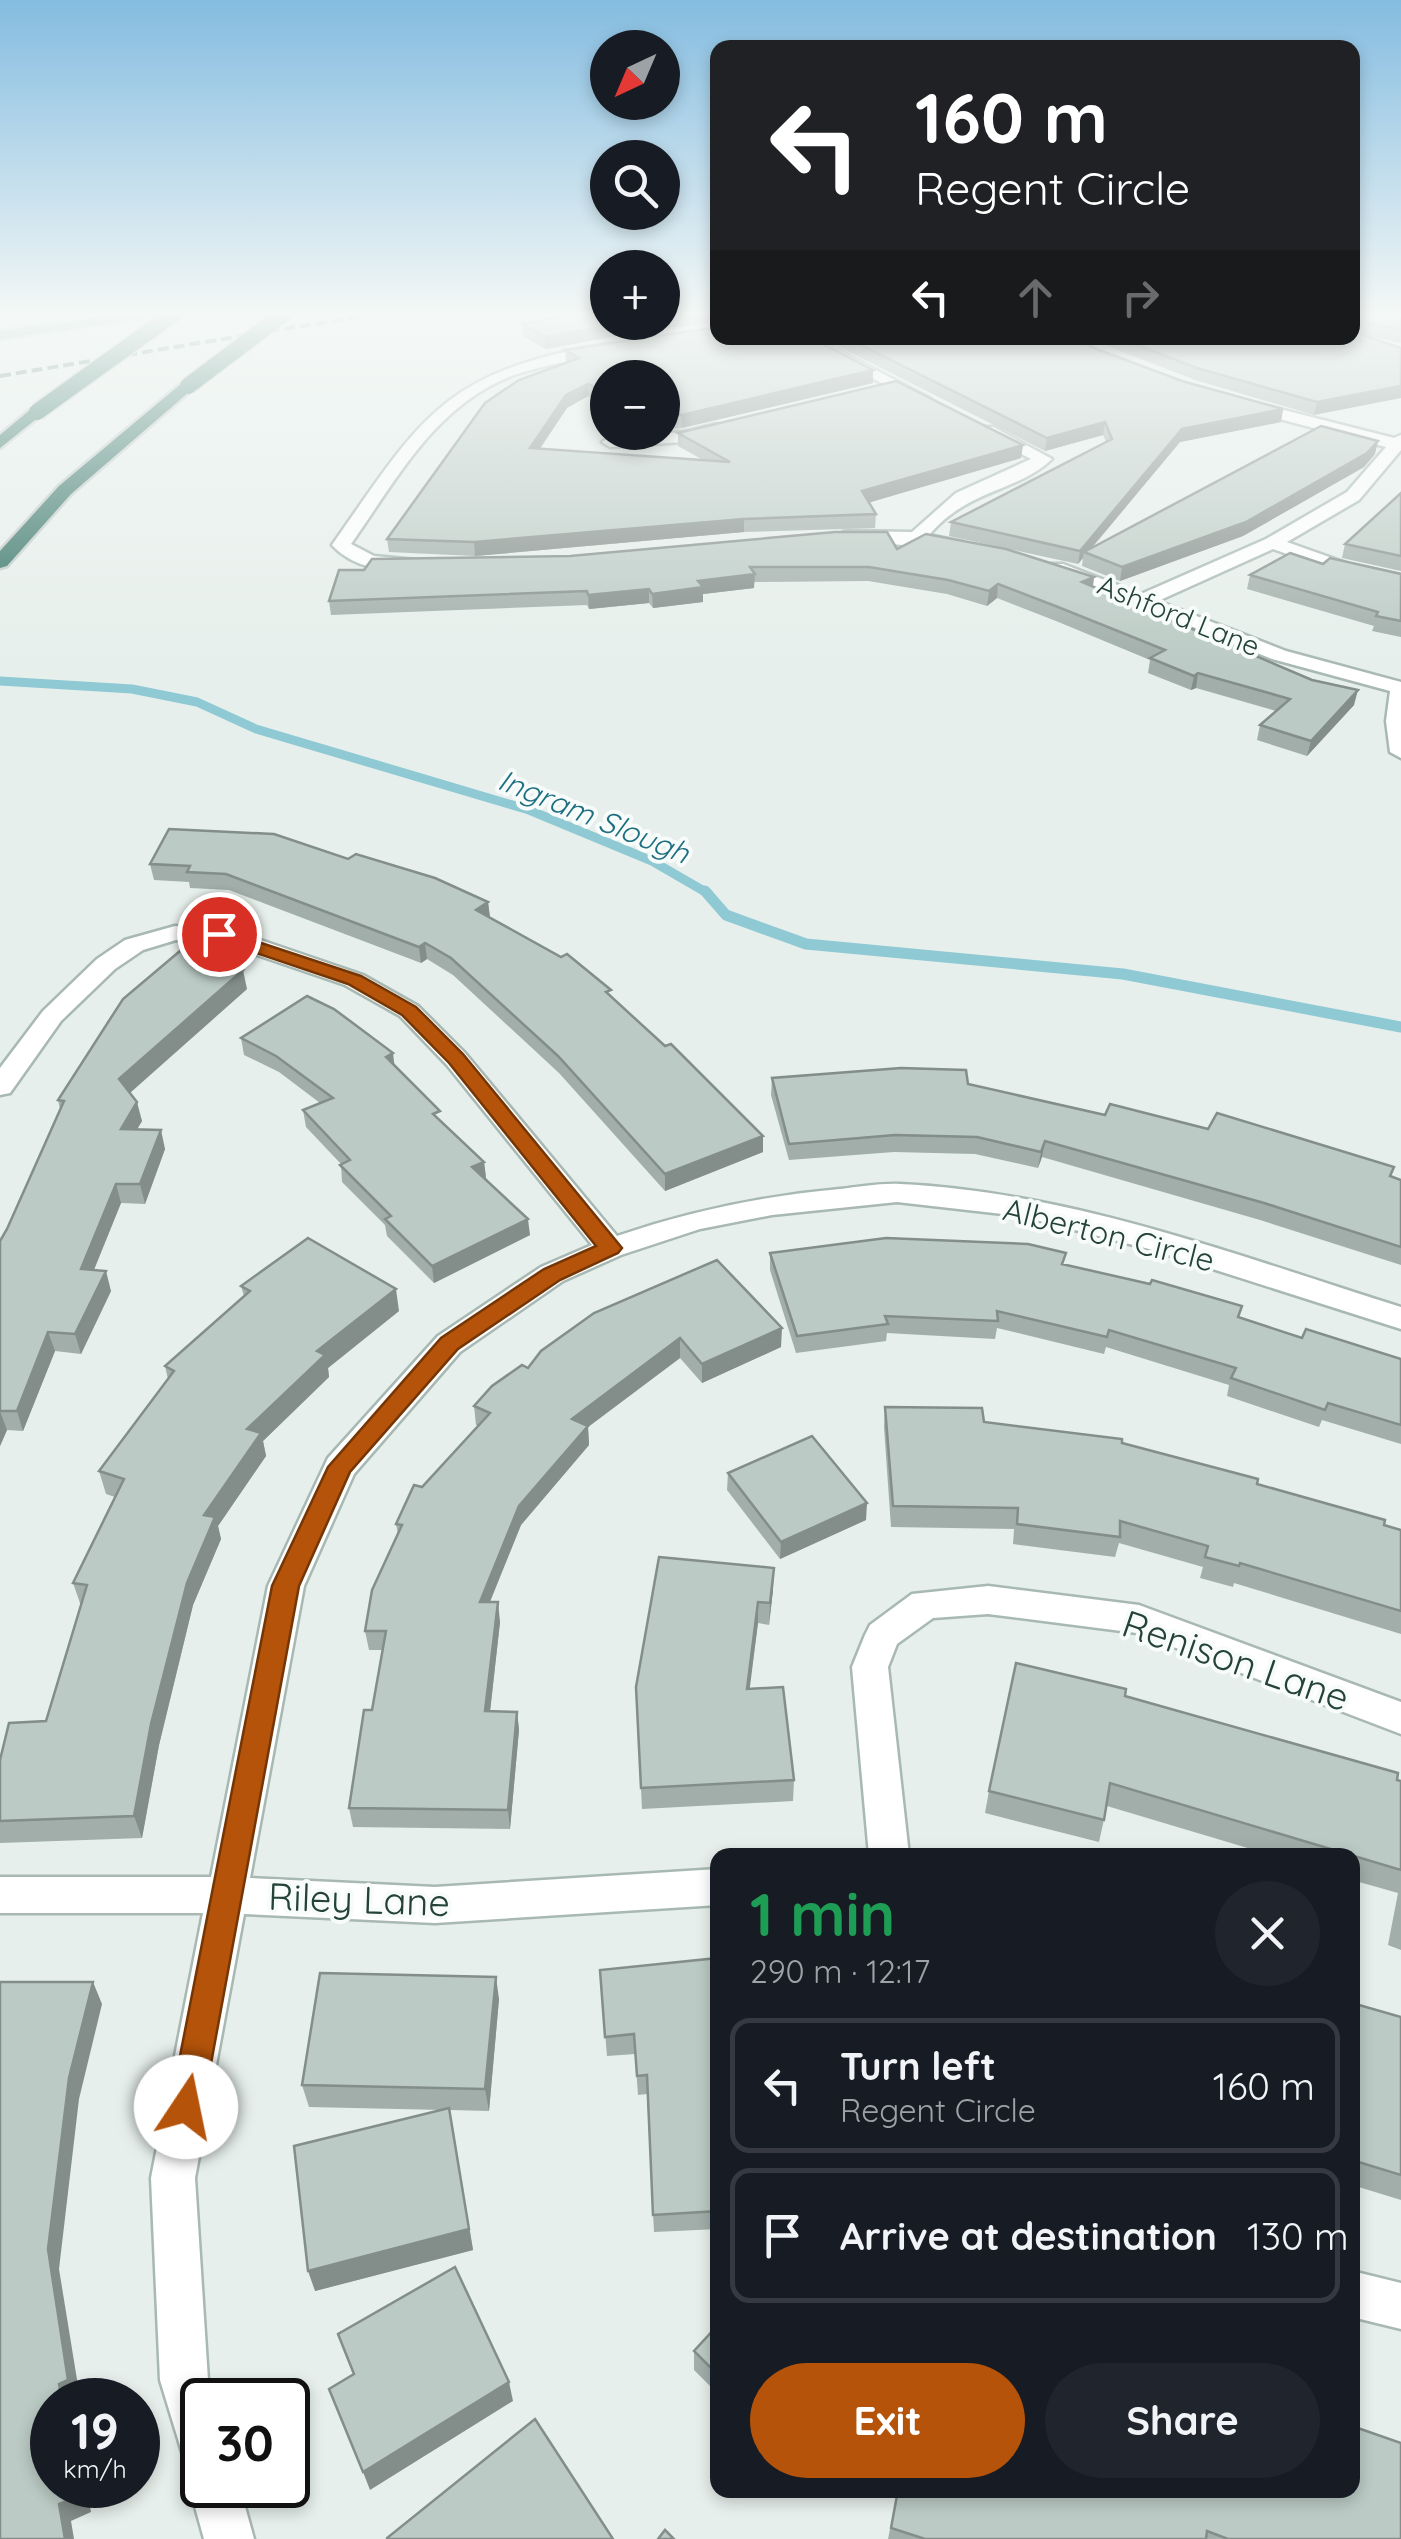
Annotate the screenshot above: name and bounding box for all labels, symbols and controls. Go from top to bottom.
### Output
north arrow [590,30,680,120]
map controls [590,30,680,450]
text: 160 m [915,73,1108,161]
icon: left [750,80,880,210]
button: search [590,140,680,230]
text: Regent Circle [915,160,1190,216]
button: + [590,250,680,340]
icon: left [903,270,958,325]
icon: ahead [1008,270,1063,325]
icon: right [1113,270,1168,325]
button: − [590,360,680,450]
street label: Ashford Lane [1093,567,1265,663]
water label: Ingram Slough [493,760,696,872]
pin [177,892,262,977]
icon: arrive [192,907,247,962]
street label: Alberton Circle [999,1188,1219,1280]
street label: Renison Lane [1116,1599,1356,1721]
street label: Riley Lane [267,1872,451,1926]
text: 1 min [750,1876,895,1951]
button: close [1215,1881,1320,1986]
text: 290 m · 12:17 [750,1951,930,1991]
text: Turn left [840,2042,996,2090]
position arrow [134,2055,238,2159]
icon: left [755,2058,810,2113]
text: 160 m [1213,2062,1315,2110]
text: Regent Circle [840,2090,1036,2130]
icon: arrive [755,2208,810,2263]
text: Arrive at destination [840,2212,1217,2260]
text: 130 m [1247,2212,1349,2260]
button: Exit [750,2363,1025,2478]
button: Share [1045,2363,1320,2478]
speed limit sign: 30 [180,2378,310,2508]
text: 19 [71,2399,119,2462]
text: km/h [63,2453,127,2484]

